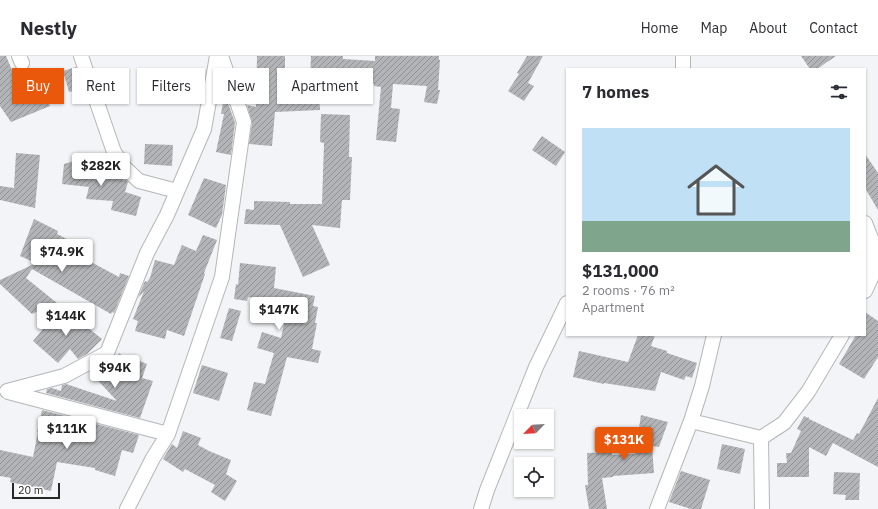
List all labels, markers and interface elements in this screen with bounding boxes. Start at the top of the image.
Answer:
text: Nestly [20,16,77,40]
text: Home [641,19,678,37]
text: Map [700,19,727,37]
text: About [749,19,787,37]
text: Contact [809,19,858,37]
chip: Buy [12,68,64,104]
chip: Rent [72,68,129,104]
chip: Filters [137,68,205,104]
chip: New [213,68,269,104]
chip: Apartment [277,68,373,104]
text: 7 homes [582,81,649,103]
icon: filters [828,81,850,103]
pin: $282K [73,153,129,187]
icon: home [680,154,752,226]
text: $282K [81,157,121,174]
pin: $74.9K [29,239,95,273]
text: $74.9K [40,243,84,260]
text: $131,000 [582,260,659,282]
text: 2 rooms · 76 m² [582,282,675,299]
pin: $147K [251,297,307,331]
text: Apartment [582,299,645,316]
text: $147K [259,301,299,318]
pin: $144K [38,303,94,337]
text: $144K [46,307,86,324]
pin: $94K [91,355,139,389]
text: $94K [99,359,131,376]
north arrow [514,409,554,449]
map controls [514,409,554,497]
pin: $111K [39,416,95,450]
text: $111K [47,420,87,437]
pin: $131K [596,427,652,461]
text: $131K [604,431,644,448]
button: locate [514,457,554,497]
scale bar [12,481,60,500]
text: 20 m [18,483,43,497]

